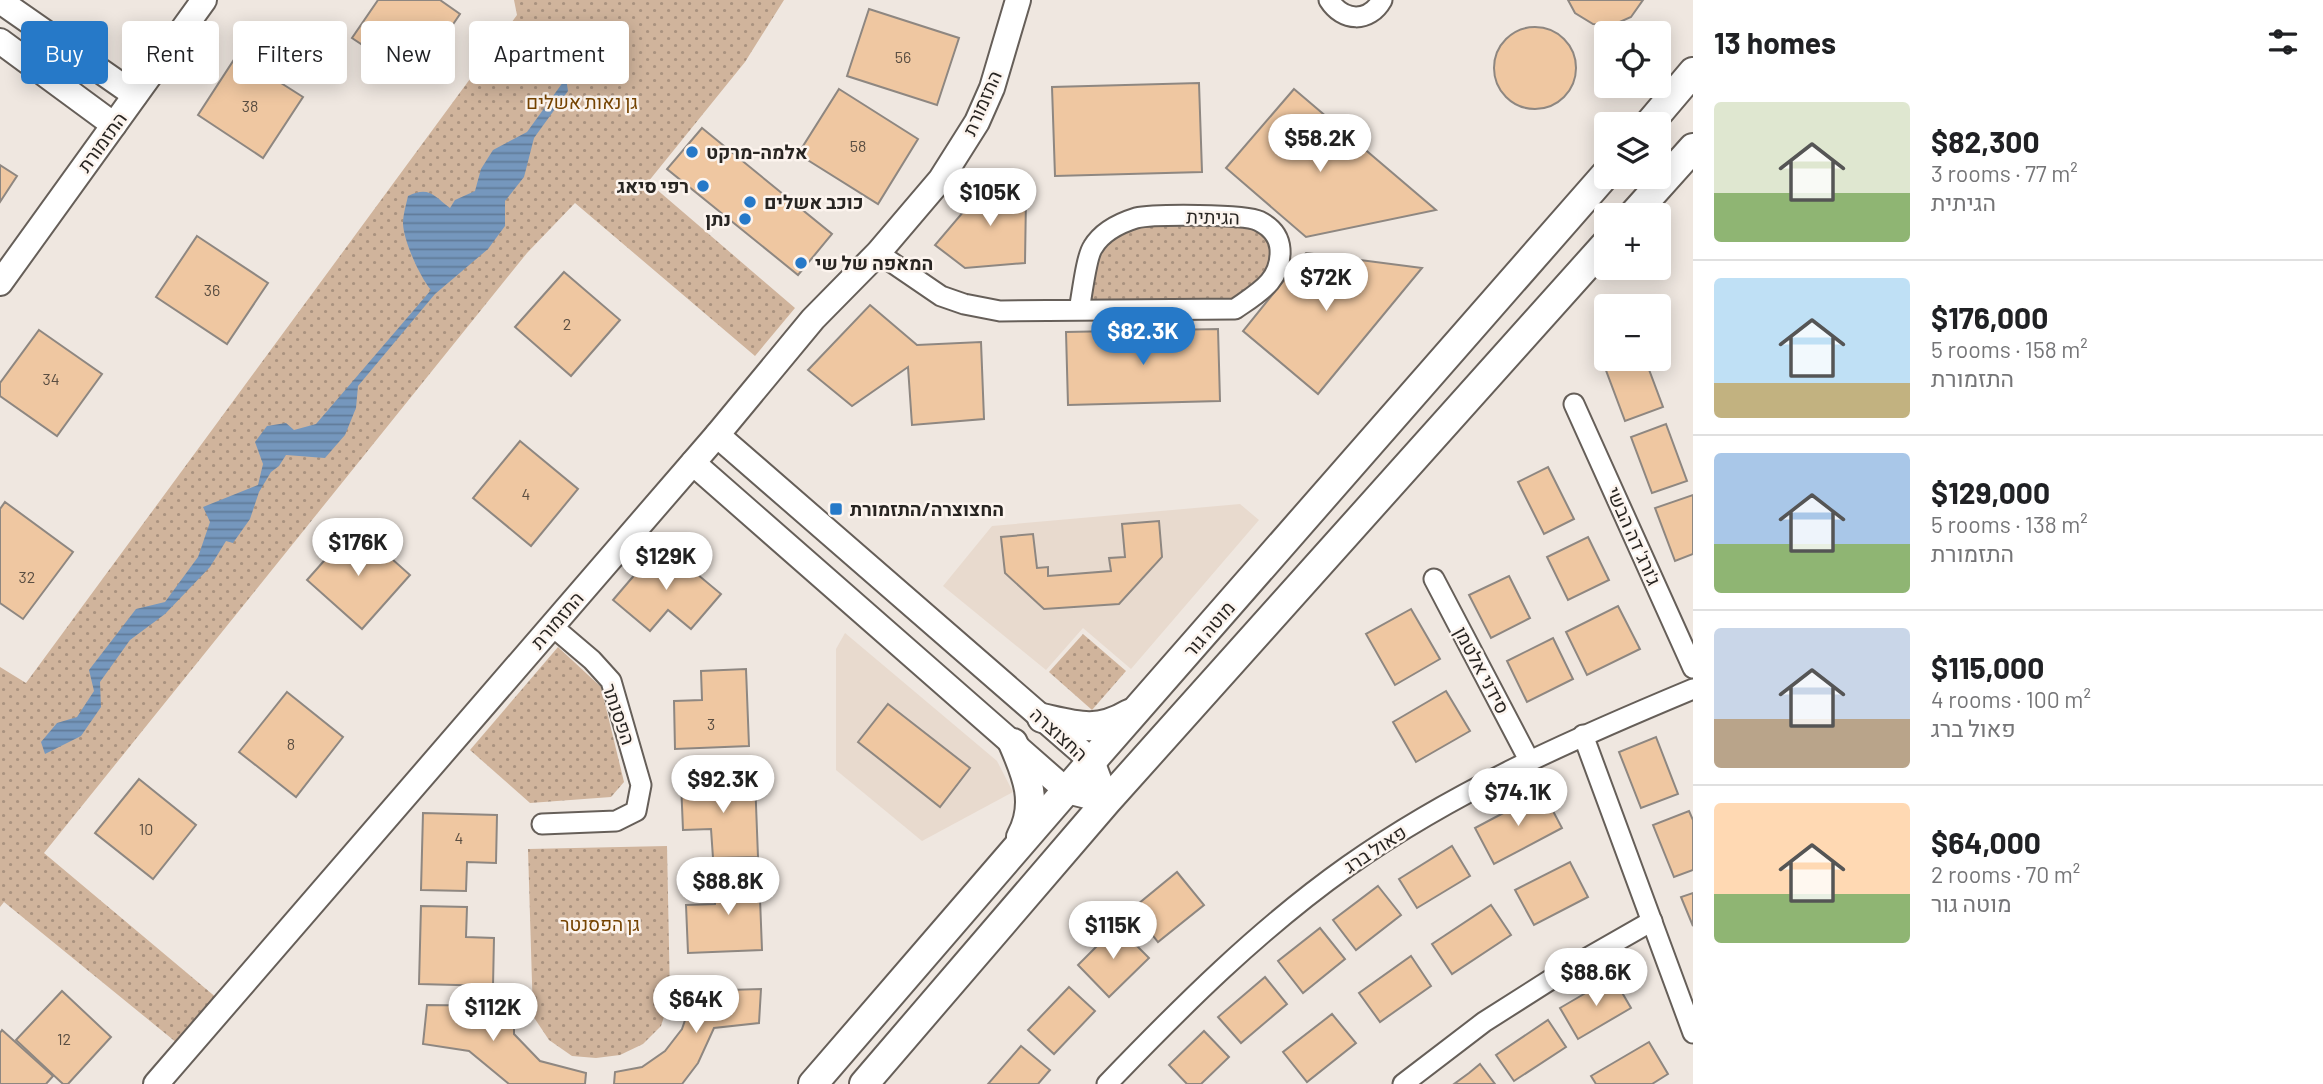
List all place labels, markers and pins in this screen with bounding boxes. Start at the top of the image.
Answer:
pin: $58.2K [1263,114,1377,174]
place label: אלמה-מרקט [706,140,808,163]
marker: אלמה-מרקט [684,144,700,160]
pin: $105K [941,168,1039,228]
place label: רפי סיאג [617,174,689,197]
marker: רפי סיאג [695,178,711,194]
place label: כוכב אשלים [764,190,863,213]
marker: כוכב אשלים [742,194,758,210]
place label: נתן [705,207,731,230]
marker: נתן [737,211,753,227]
place label: המאפה של שי [815,251,933,274]
pin: $72K [1285,254,1367,313]
marker: המאפה של שי [793,255,809,271]
pin: $82.3K [1086,308,1200,367]
place label: החצוצרה/התזמורת [850,497,1004,520]
marker: החצוצרה/התזמורת [828,501,844,517]
pin: $176K [309,518,407,578]
pin: $129K [617,532,715,592]
pin: $92.3K [666,756,780,815]
pin: $74.1K [1461,768,1575,828]
pin: $88.8K [671,858,785,917]
pin: $115K [1064,902,1162,961]
pin: $88.6K [1539,948,1653,1008]
pin: $64K [655,976,737,1035]
pin: $112K [444,984,542,1043]

